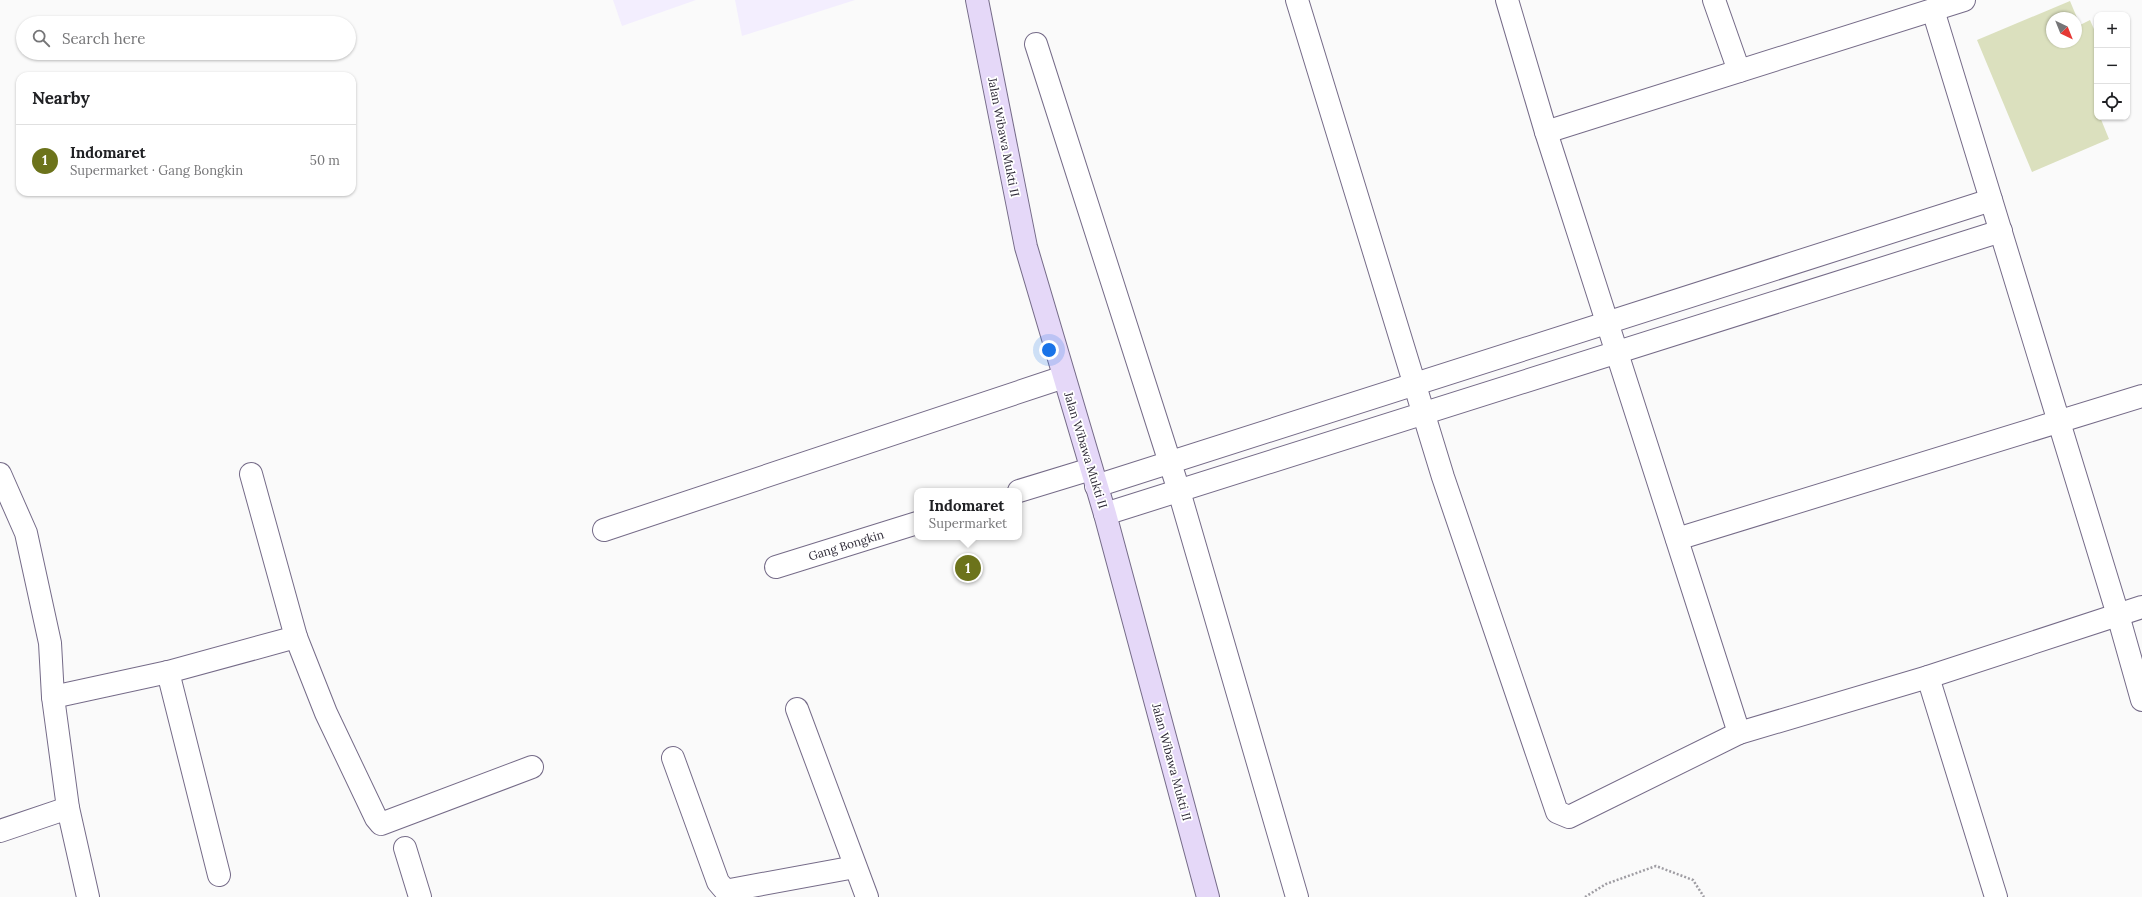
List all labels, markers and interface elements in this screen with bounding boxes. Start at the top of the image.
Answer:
north arrow [2046,12,2082,48]
map controls [2094,12,2130,120]
button: + [2094,12,2130,48]
search box [16,16,356,60]
icon: search [30,27,52,49]
text: Search here [62,29,145,48]
button: − [2094,48,2130,84]
street label: Jalan Wibawa Mukti II [985,75,1023,198]
button: locate [2094,84,2130,120]
text: Nearby [32,87,90,109]
text: Indomaret [70,143,146,162]
text: 1 [42,152,48,169]
text: 50 m [310,152,340,169]
text: Supermarket · Gang Bongkin [70,162,243,179]
your location [1039,340,1059,360]
street label: Jalan Wibawa Mukti II [1061,389,1111,510]
popup [914,488,1022,540]
text: Indomaret [929,496,1005,515]
text: Supermarket [929,515,1007,532]
street label: Gang Bongkin [806,526,886,564]
pin: 1 [955,553,981,583]
street label: Jalan Wibawa Mukti II [1149,701,1195,822]

